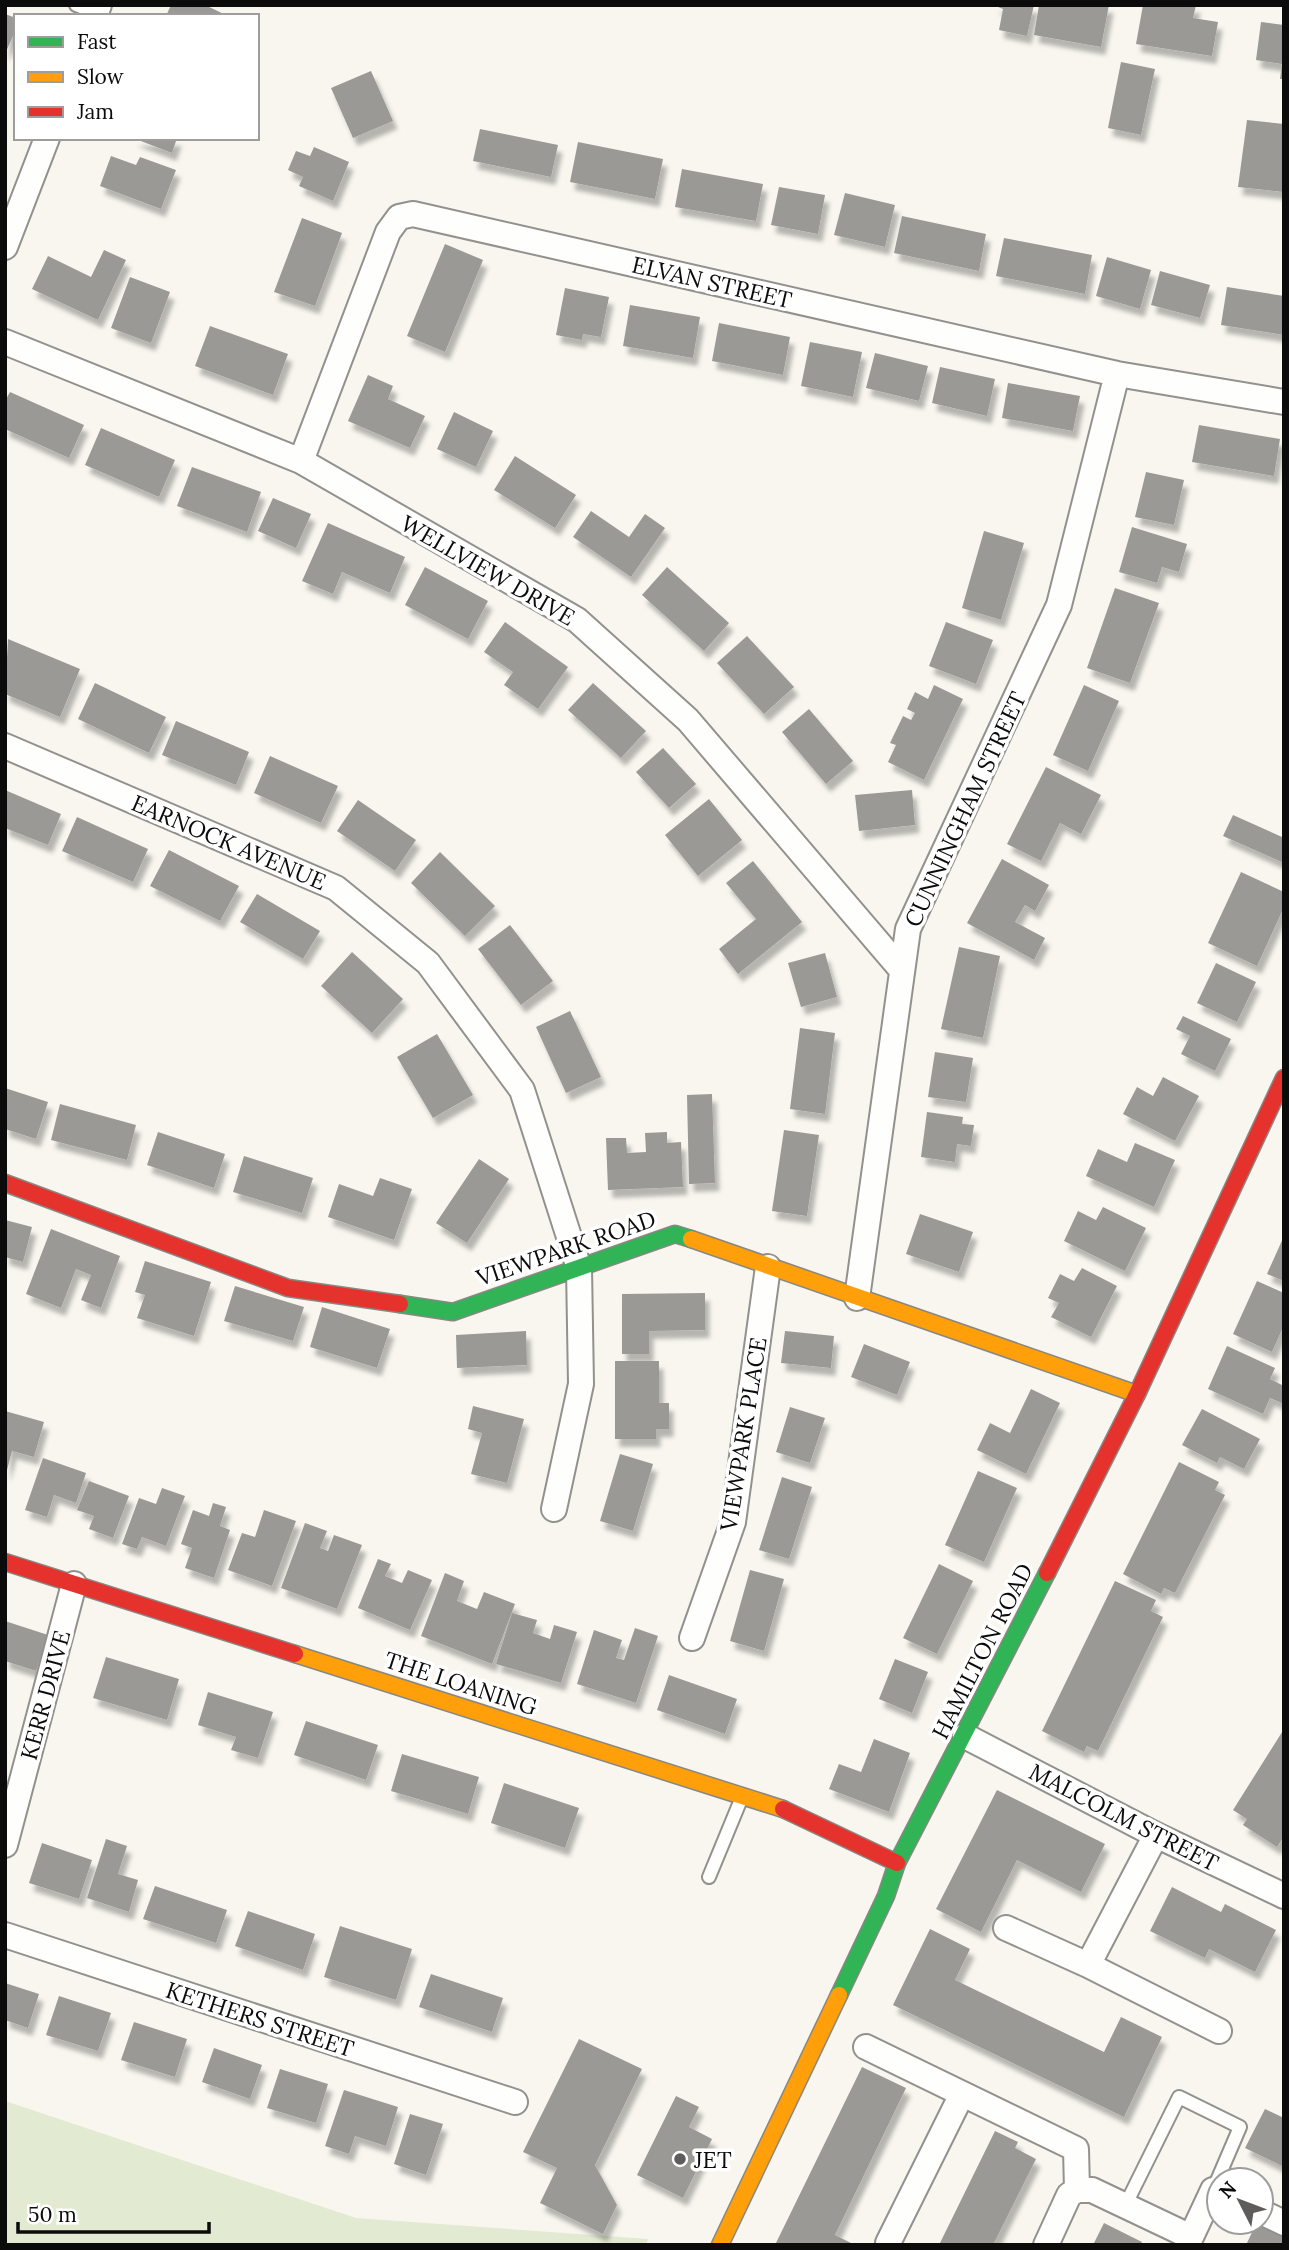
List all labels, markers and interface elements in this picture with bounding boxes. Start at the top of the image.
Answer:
legend [14,14,259,140]
text: Fast [77,28,117,55]
text: Slow [77,63,124,90]
text: Jam [76,98,114,125]
street label: ELVAN STREET [629,249,795,315]
street label: WELLVIEW DRIVE [396,508,580,632]
street label: CUNNINGHAM STREET [898,687,1032,931]
street label: EARNOCK AVENUE [127,788,331,896]
street label: VIEWPARK ROAD [472,1204,659,1293]
street label: VIEWPARK PLACE [713,1335,773,1534]
street label: HAMILTON ROAD [925,1558,1039,1744]
street label: KERR DRIVE [14,1627,76,1763]
street label: THE LOANING [381,1645,541,1721]
street label: MALCOLM STREET [1025,1757,1224,1877]
street label: KETHERS STREET [162,1975,358,2063]
place label: JET [693,2145,732,2174]
marker: JET [672,2151,688,2167]
north arrow [1205,2166,1275,2236]
text: N [1214,2176,1241,2203]
scale bar [18,2190,208,2234]
text: 50 m [28,2201,77,2228]

